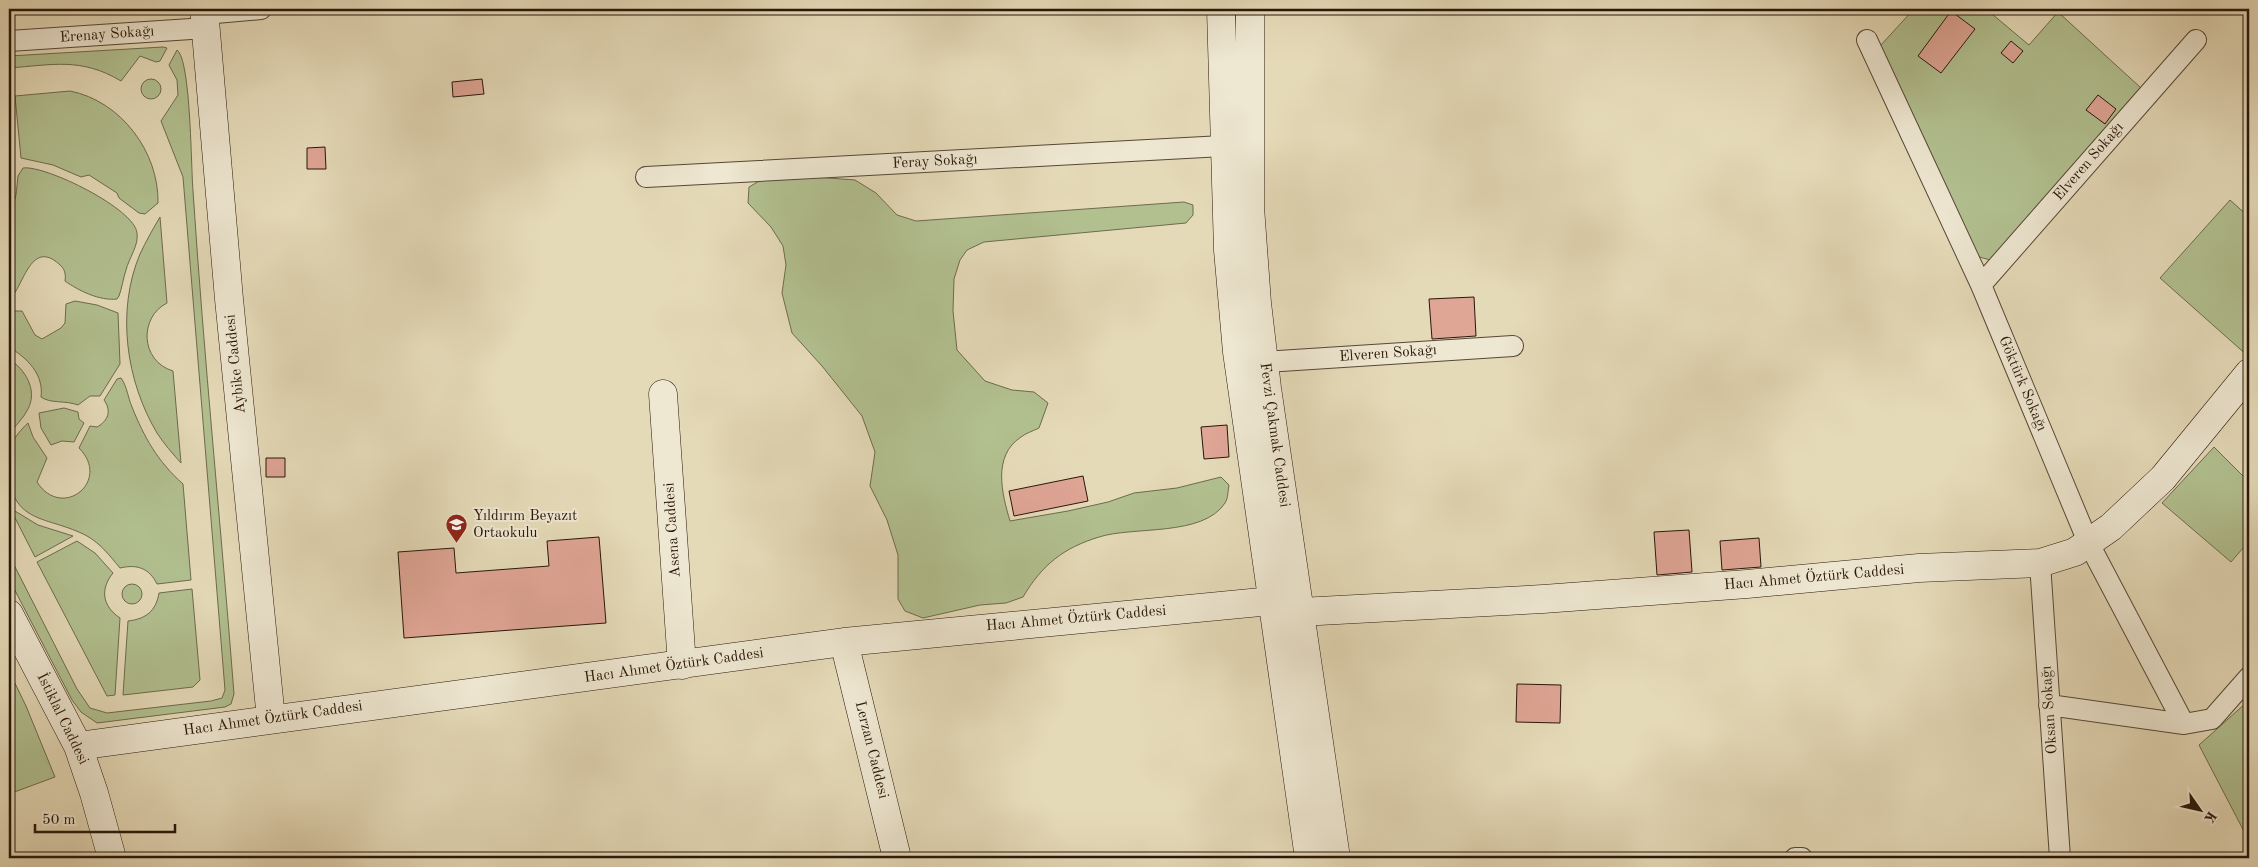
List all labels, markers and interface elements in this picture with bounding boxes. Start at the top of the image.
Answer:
street label: Erenay Sokağı [59,24,155,46]
street label: Elveren Sokağı [2051,120,2127,204]
street label: Feray Sokağı [892,152,978,172]
street label: Aybike Caddesi [223,314,249,414]
street label: Göktürk Sokağı [1995,334,2049,434]
street label: Elveren Sokağı [1339,343,1437,365]
street label: Fevzi Çakmak Caddesi [1256,362,1292,508]
street label: Asena Caddesi [662,482,684,578]
place label: Yıldırım Beyazıt Ortaokulu [473,509,577,541]
school or university icon: Yıldırım Beyazıt Ortaokulu [445,513,469,544]
street label: Hacı Ahmet Öztürk Caddesi [1723,560,1905,593]
street label: Hacı Ahmet Öztürk Caddesi [985,601,1167,634]
street label: Hacı Ahmet Öztürk Caddesi [583,643,765,686]
street label: Oksan Sokağı [2039,665,2061,755]
street label: İstiklal Caddesi [33,670,93,767]
street label: Hacı Ahmet Öztürk Caddesi [182,696,364,739]
street label: Lerzan Caddesi [852,700,890,800]
north arrow [2176,784,2226,834]
scale bar [35,802,175,834]
text: K [2201,808,2219,825]
text: 50 m [42,813,76,828]

